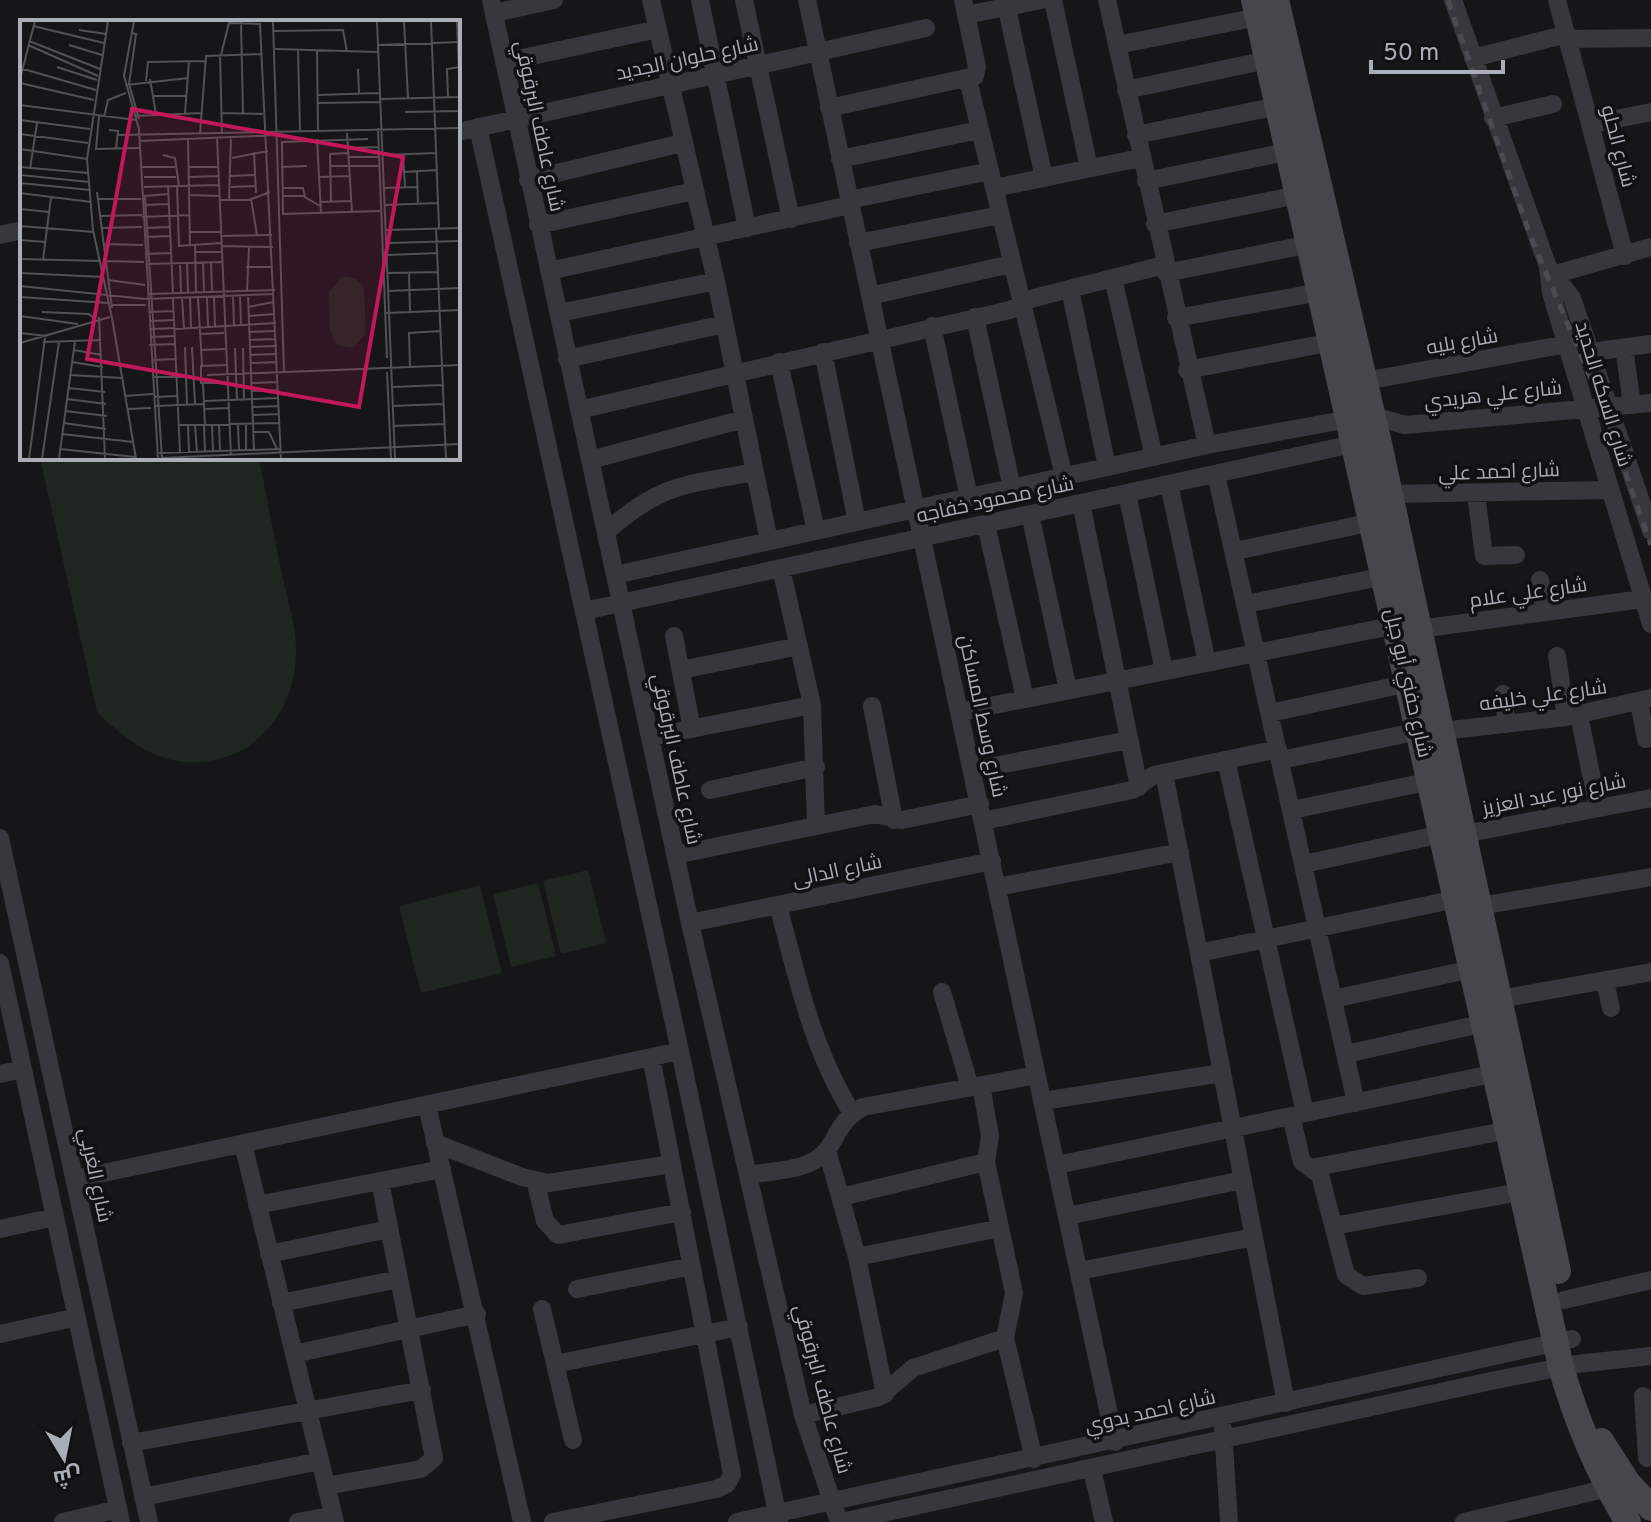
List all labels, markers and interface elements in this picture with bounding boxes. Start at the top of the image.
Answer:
inset map [20,20,460,460]
scale bar [1371,24,1503,74]
street label: شارع حلوان الجديد [614,32,761,88]
street label: شارع عاطف البرقوقي [506,39,569,214]
text: 50 m [1383,39,1439,69]
street label: شارع الحلو [1594,103,1641,190]
street label: شارع السكه الحديد [1568,319,1637,470]
street label: شارع بليه [1424,324,1500,362]
street label: شارع علي هريدي [1423,376,1564,417]
street label: شارع احمد علي [1438,458,1560,489]
street label: شارع محمود خفاجه [914,472,1076,530]
street label: شارع علي علام [1468,573,1589,616]
street label: شارع حفني أبو جبل [1376,606,1438,761]
street label: شارع وسط المساكن [951,633,1011,800]
street label: شارع عاطف البرقوقي [643,672,706,847]
street label: شارع علي خليفه [1478,675,1609,720]
street label: شارع نور عبد العزيز [1479,769,1629,823]
street label: شارع الدالى [790,850,885,894]
street label: شارع الغربي [70,1126,117,1225]
street label: شارع عاطف البرقوقي [785,1302,856,1477]
street label: شارع احمد بدوي [1082,1385,1219,1442]
north arrow [24,1418,104,1498]
text: ش [51,1459,83,1491]

